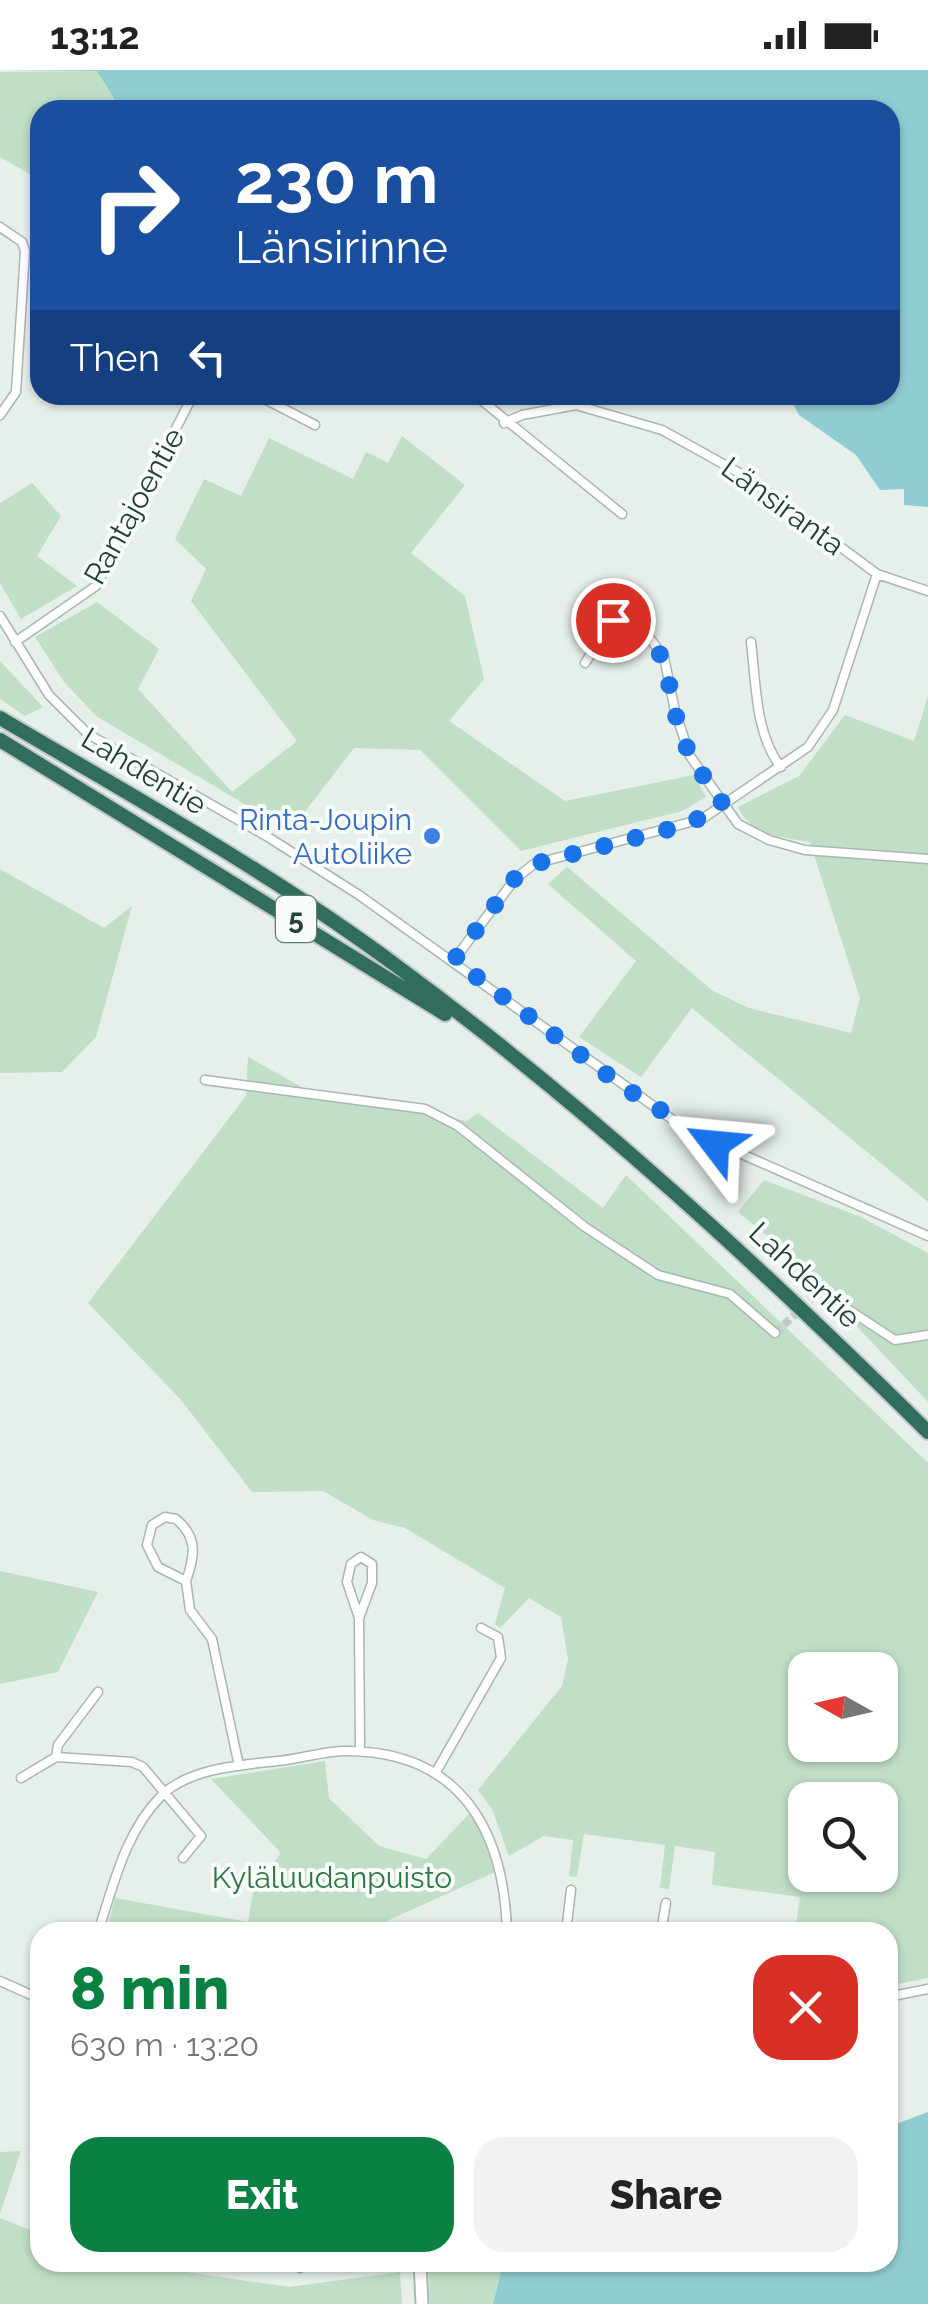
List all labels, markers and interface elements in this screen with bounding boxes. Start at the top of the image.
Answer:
text: 13:12 [50,13,140,58]
text: 230 m [235,137,439,219]
icon: right [70,140,200,270]
text: Länsirinne [235,221,448,274]
icon: left [180,330,235,385]
text: Then [70,335,160,380]
street label: Rantajoentie [77,422,191,590]
street label: Länsiranta [715,450,851,562]
pin [571,578,656,663]
icon: arrive [586,593,641,648]
street label: Lahdentie [75,720,213,822]
place label: Rinta-Joupin Autoliike [239,802,412,871]
marker: Rinta-Joupin Autoliike [421,825,443,847]
road number: 5 [276,896,316,942]
position arrow [663,1092,767,1196]
street label: Lahdentie [742,1215,868,1335]
north arrow [788,1652,898,1762]
map controls [788,1652,898,1892]
button: search [788,1782,898,1892]
park label: Kyläluudanpuisto [212,1860,452,1895]
text: 8 min [70,1953,229,2023]
button: close [753,1955,858,2060]
text: 630 m · 13:20 [70,2026,259,2063]
button: Exit [70,2137,454,2252]
button: Share [474,2137,858,2252]

